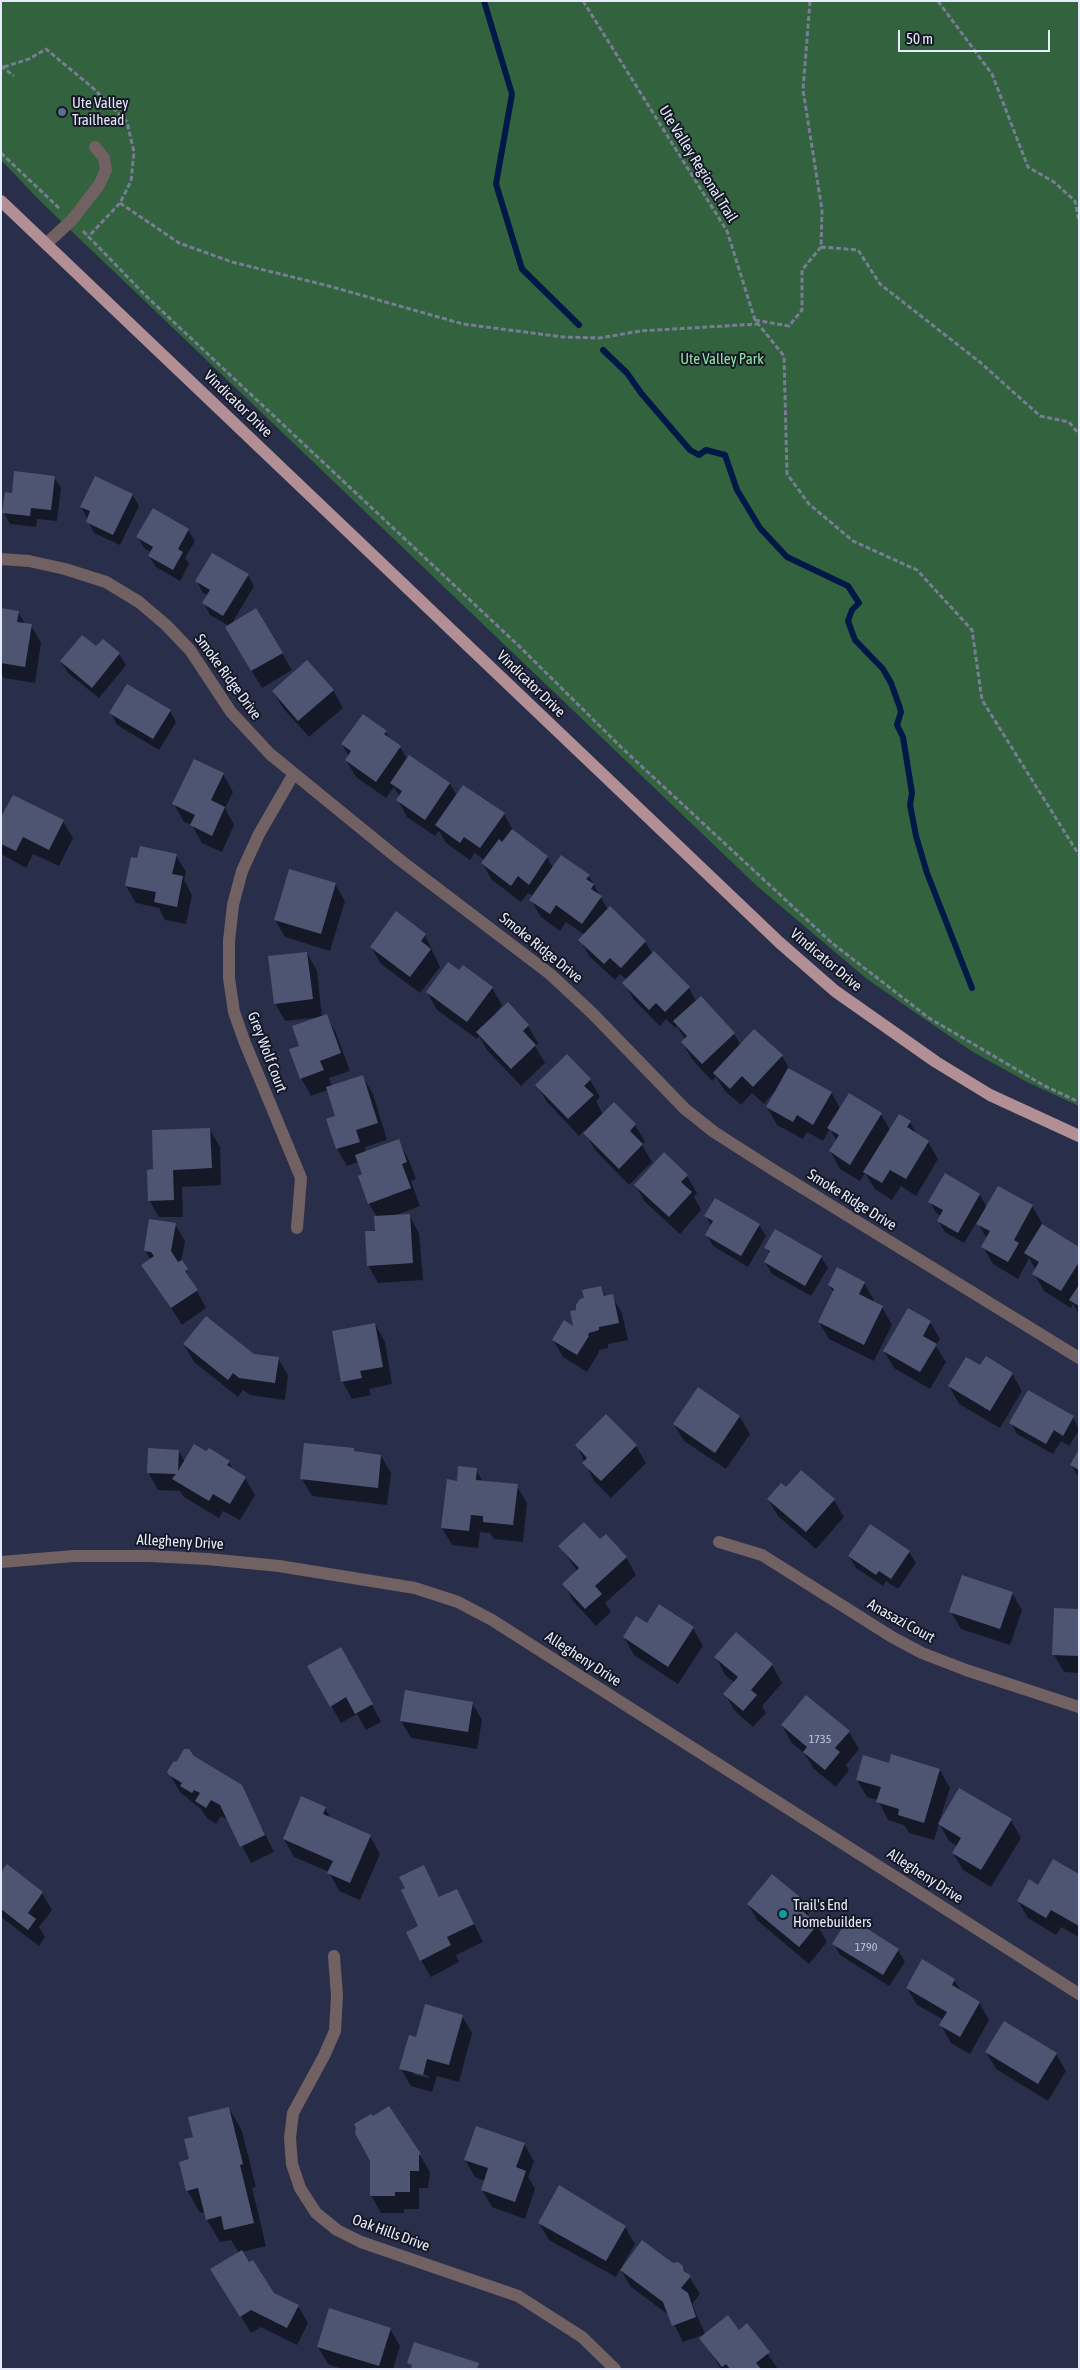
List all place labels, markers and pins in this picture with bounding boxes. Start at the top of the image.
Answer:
place label: Ute Valley Trailhead [72,94,128,129]
marker: Ute Valley Trailhead [56,106,68,118]
place label: Trail's End Homebuilders [793,1896,872,1931]
marker: Trail's End Homebuilders [777,1908,789,1920]

